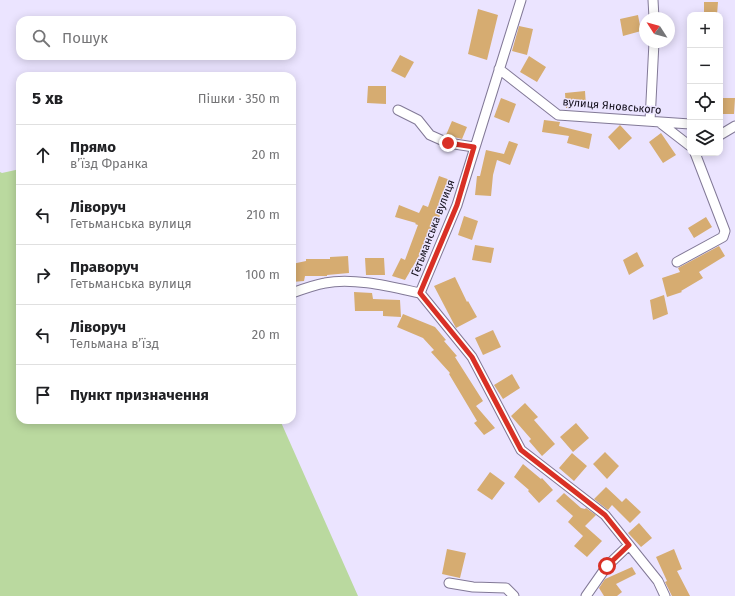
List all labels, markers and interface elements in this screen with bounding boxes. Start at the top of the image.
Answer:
north arrow [639,12,675,48]
map controls [687,12,723,156]
button: + [687,12,723,48]
search box [16,16,296,60]
icon: search [30,27,52,49]
text: Пошук [62,29,108,47]
button: − [687,48,723,84]
button: locate [687,84,723,120]
text: 5 хв [32,88,63,109]
text: Пішки · 350 m [198,91,280,106]
street label: вулиця Яновського [562,95,662,117]
button: layers [687,120,723,156]
route end [439,134,457,152]
text: Прямо [70,138,116,156]
icon: ahead [32,144,54,166]
text: 20 m [252,147,280,162]
text: в’їзд Франка [70,156,148,171]
street label: Гетьманська вулиця [408,178,458,278]
text: Ліворуч [70,198,126,216]
icon: left [32,204,54,226]
text: 210 m [246,207,280,222]
text: Гетьманська вулиця [70,216,192,231]
text: Праворуч [70,258,139,276]
icon: right [32,264,54,286]
text: 100 m [245,267,280,282]
text: Гетьманська вулиця [70,276,192,291]
text: Ліворуч [70,318,126,336]
icon: left [32,324,54,346]
text: 20 m [252,327,280,342]
text: Тельмана в’їзд [70,336,159,351]
icon: arrive [32,384,54,406]
text: Пункт призначення [70,386,209,404]
route start [598,557,616,575]

